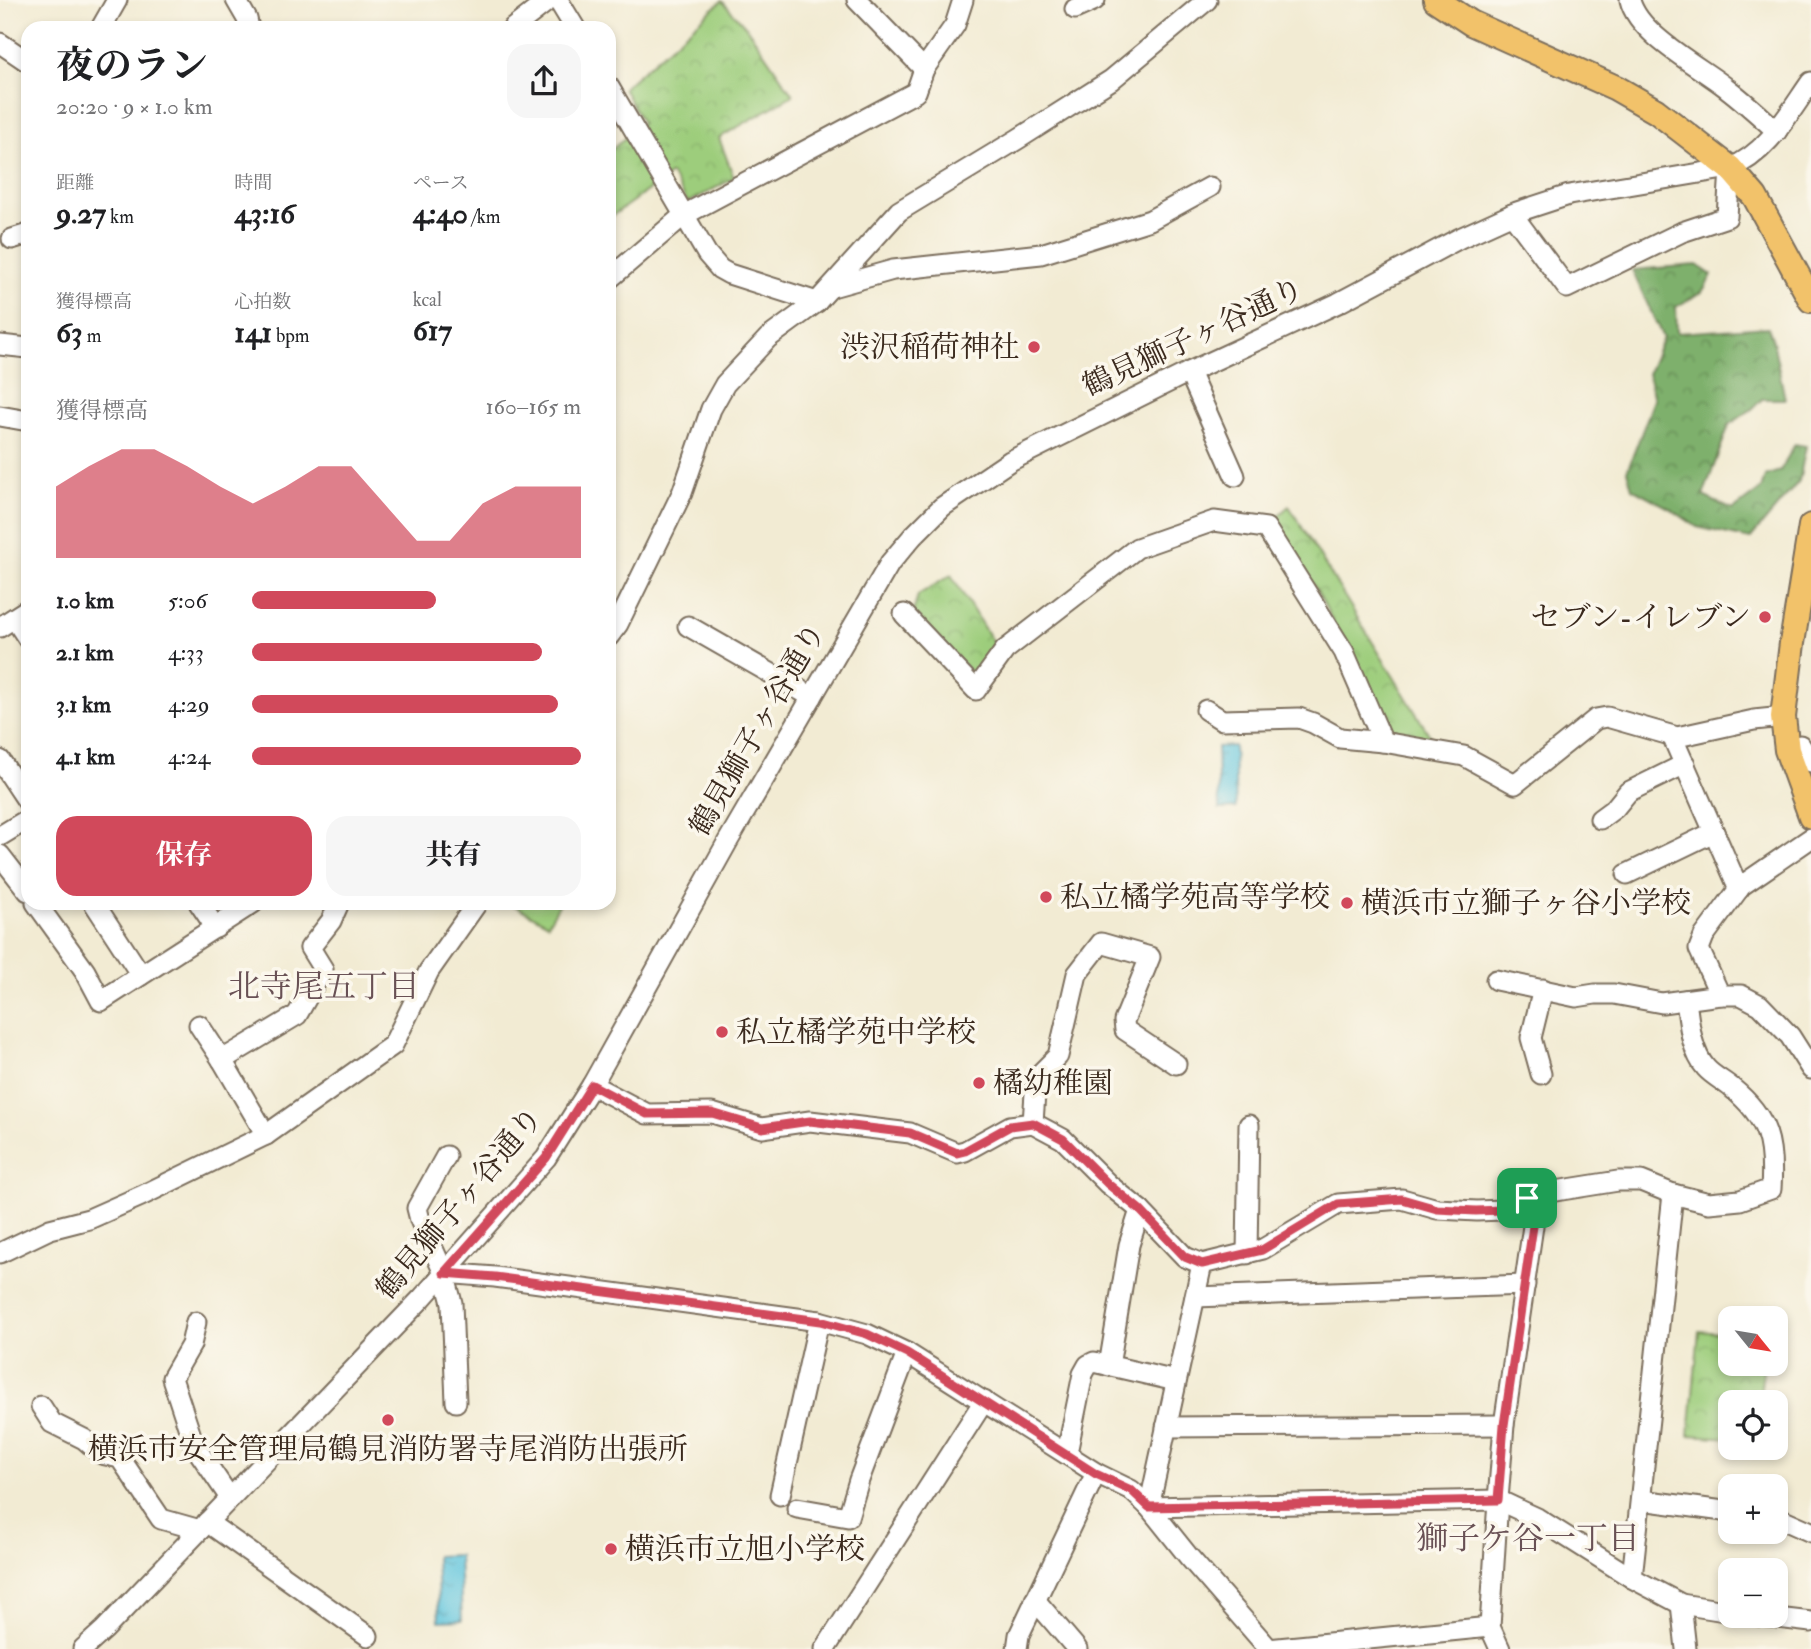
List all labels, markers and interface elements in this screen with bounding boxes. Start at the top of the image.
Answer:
text: 夜のラン [56,42,208,90]
button: share [507,44,581,118]
text: 20:20 · 9 × 1.0 km [56,92,212,121]
text: 距離 [56,171,94,195]
text: 時間 [234,171,272,195]
text: ペース [413,171,469,195]
text: 9.27 [56,195,106,232]
text: 43:16 [234,195,295,232]
text: 4:40 [413,195,468,232]
text: km [106,205,134,229]
text: /km [468,205,501,229]
street label: 鶴見獅子ヶ谷通り [1077,270,1310,405]
text: kcal [413,288,442,312]
text: 獲得標高 [56,290,132,314]
text: 心拍数 [234,290,291,314]
text: 617 [413,312,452,349]
text: 63 [56,314,83,351]
text: 141 [234,314,272,351]
text: m [83,324,101,348]
text: bpm [272,324,310,348]
place label: 渋沢稲荷神社 [840,329,1020,366]
marker: 渋沢稲荷神社 [1026,339,1042,355]
text: 160–165 m [485,392,581,421]
text: 獲得標高 [56,396,148,425]
text: 1.0 km [56,586,114,615]
text: 5:06 [168,586,207,615]
place label: セブン-イレブン [1531,599,1751,636]
marker: セブン-イレブン [1757,609,1773,625]
street label: 鶴見獅子ヶ谷通り [681,616,833,842]
text: 2.1 km [56,638,114,667]
text: 4:33 [168,638,204,667]
text: 3.1 km [56,690,111,719]
text: 4:29 [168,690,210,719]
text: 4.1 km [56,742,115,771]
text: 4:24 [168,742,210,771]
button: 保存 [56,816,312,896]
button: 共有 [326,816,581,896]
place label: 私立橘学苑高等学校 [1060,879,1330,916]
place label: 横浜市立獅子ヶ谷小学校 [1361,885,1691,922]
marker: 私立橘学苑高等学校 [1038,889,1054,905]
marker: 横浜市立獅子ヶ谷小学校 [1339,895,1355,911]
district label: 北寺尾五丁目 [228,967,420,1007]
place label: 私立橘学苑中学校 [736,1014,976,1051]
marker: 私立橘学苑中学校 [714,1024,730,1040]
place label: 橘幼稚園 [993,1065,1113,1102]
marker: 橘幼稚園 [971,1075,987,1091]
street label: 鶴見獅子ヶ谷通り [368,1100,551,1307]
pin [1497,1168,1557,1228]
icon: arrive [1508,1179,1546,1217]
north arrow [1718,1306,1788,1376]
map controls [1718,1306,1788,1628]
button: locate [1718,1390,1788,1460]
marker: 横浜市安全管理局鶴見消防署寺尾消防出張所 [380,1412,396,1428]
place label: 横浜市安全管理局鶴見消防署寺尾消防出張所 [88,1431,688,1468]
button: + [1718,1474,1788,1544]
district label: 獅子ケ谷一丁目 [1416,1519,1640,1559]
place label: 横浜市立旭小学校 [625,1531,865,1568]
marker: 横浜市立旭小学校 [603,1541,619,1557]
button: − [1718,1558,1788,1628]

